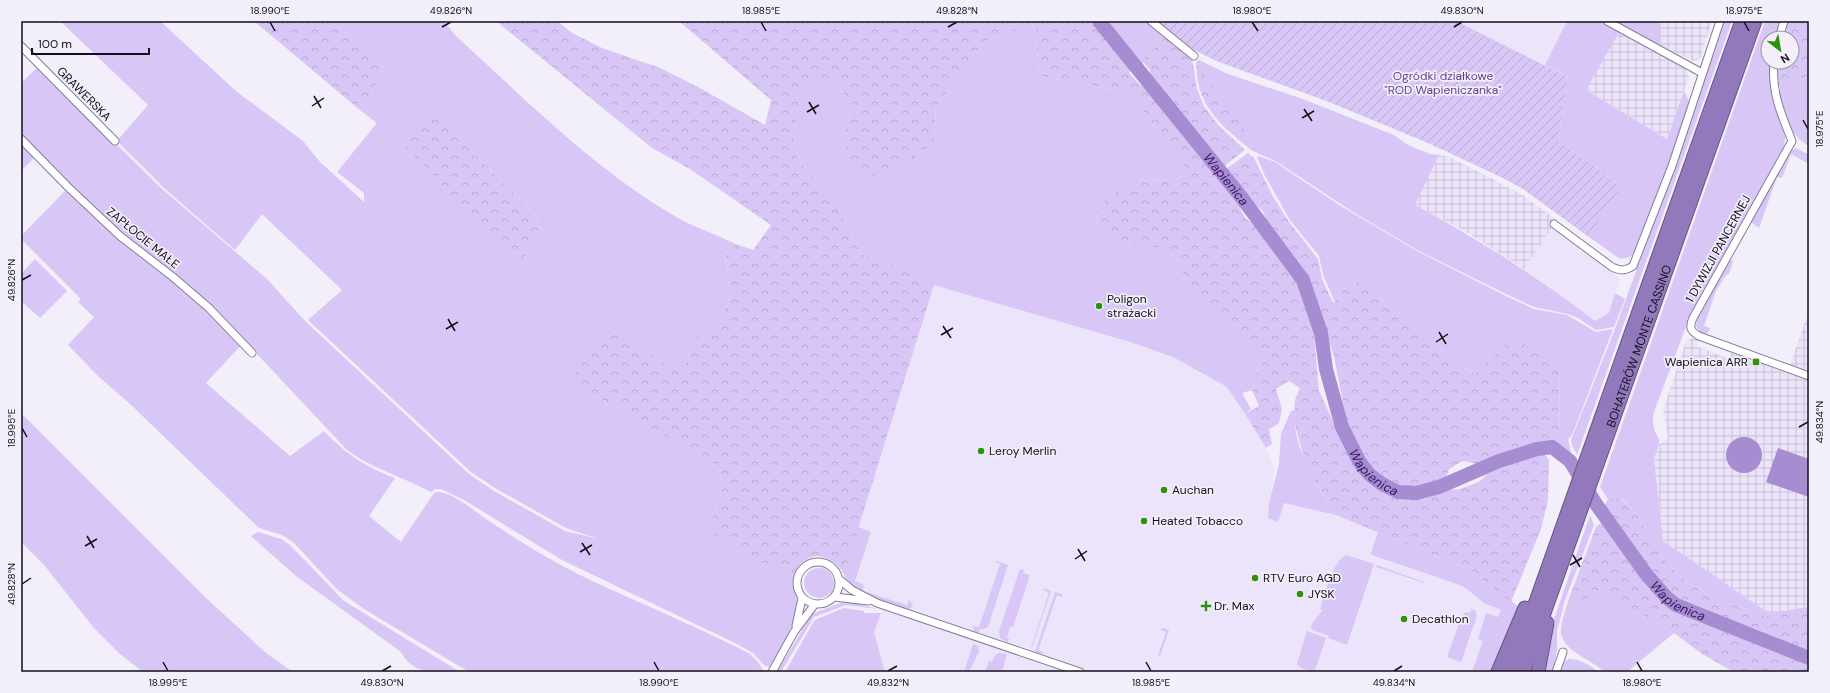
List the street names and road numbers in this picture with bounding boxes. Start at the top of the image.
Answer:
street label: GRAWERSKA [53,63,115,125]
street label: 1 DYWIZJI PANCERNEJ [1682,193,1754,305]
street label: ZAPŁOCIE MAŁE [103,204,183,272]
street label: BOHATERÓW MONTE CASSINO [1603,263,1675,429]

